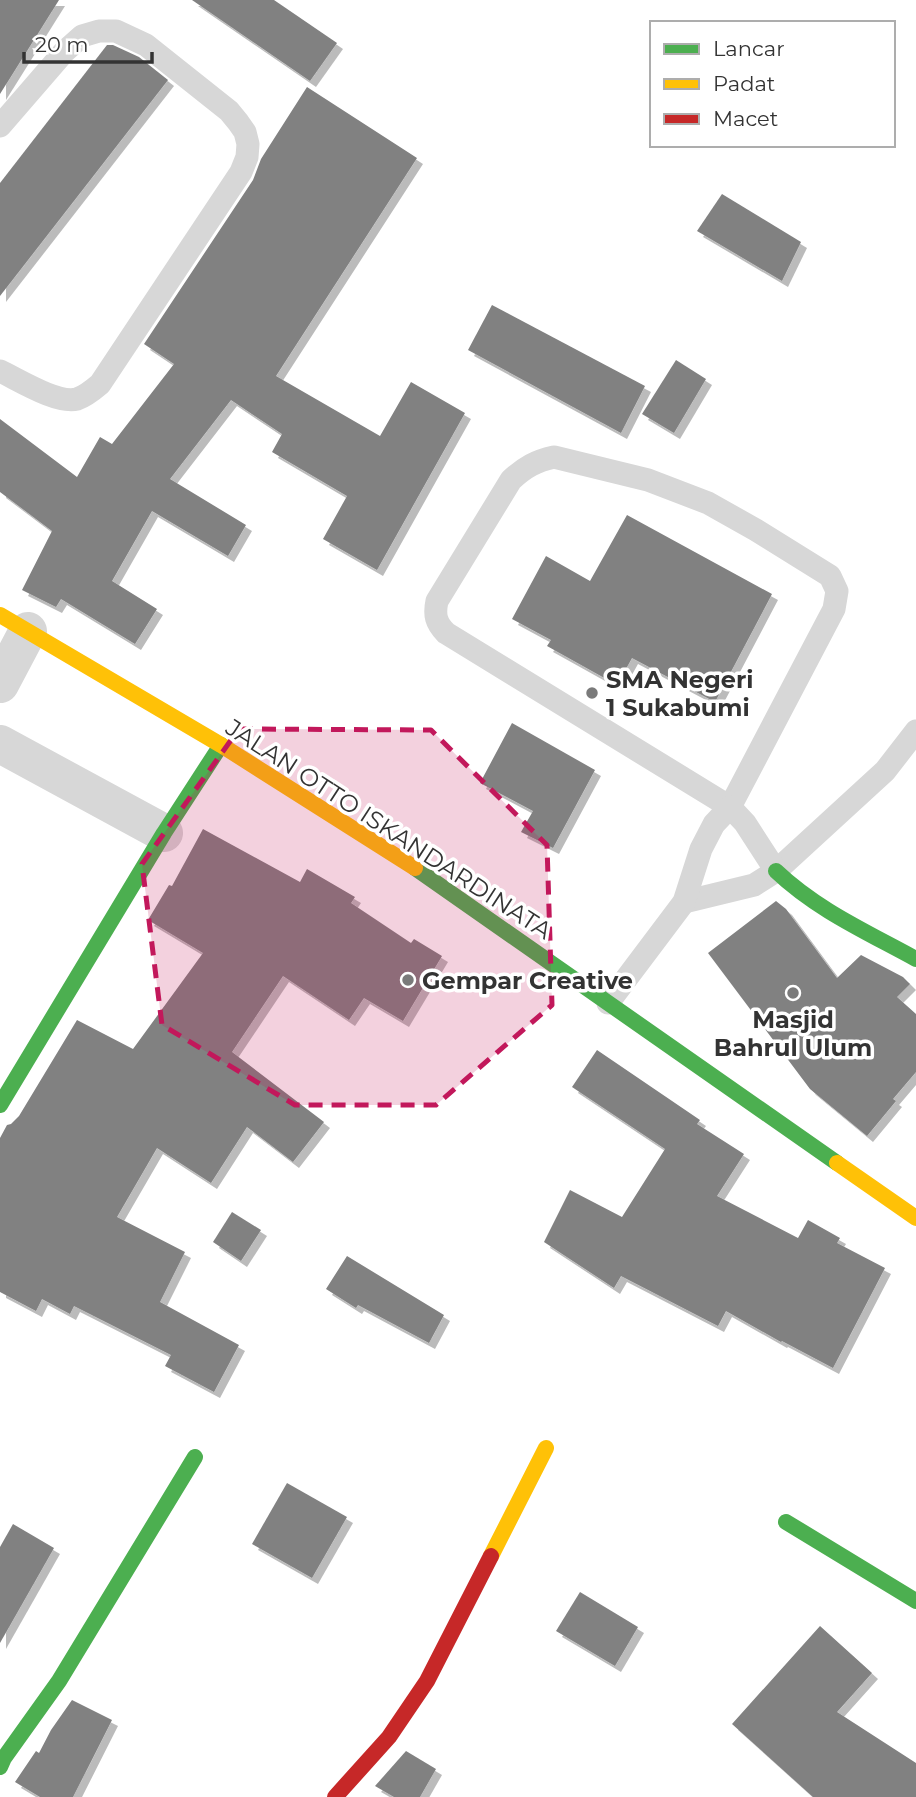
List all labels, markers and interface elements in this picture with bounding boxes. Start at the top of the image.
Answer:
scale bar [24,21,152,65]
legend [650,21,895,147]
text: 20 m [35,32,89,57]
text: Lancar [713,36,785,61]
text: Padat [713,71,775,96]
text: Macet [713,106,778,131]
place label: SMA Negeri 1 Sukabumi [606,665,753,722]
marker: SMA Negeri 1 Sukabumi [584,685,600,701]
street label: JALAN OTTO ISKANDARDINATA [220,712,558,946]
place label: Gempar Creative [422,966,633,995]
marker: Gempar Creative [400,972,416,988]
marker: Masjid Bahrul Ulum [785,985,801,1001]
place label: Masjid Bahrul Ulum [714,1005,872,1062]

